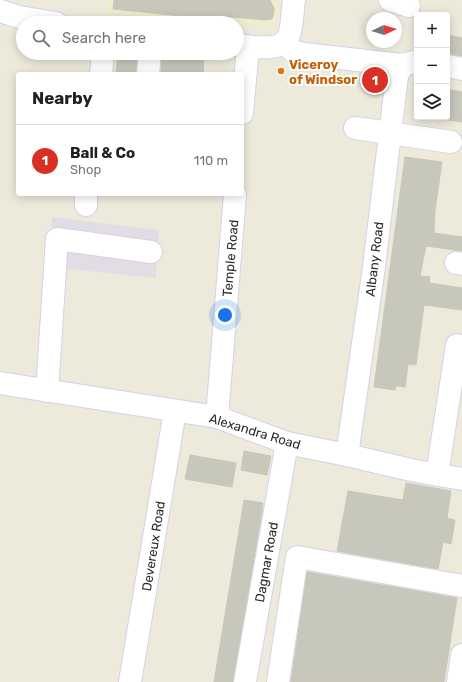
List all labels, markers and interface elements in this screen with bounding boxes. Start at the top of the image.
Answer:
north arrow [366,12,402,48]
map controls [414,12,450,120]
button: + [414,12,450,48]
search box [16,16,244,60]
icon: search [30,27,52,49]
text: Search here [62,29,146,47]
button: − [414,48,450,84]
place label: Viceroy of Windsor [289,57,357,87]
pin: 1 [362,65,388,95]
marker: Viceroy of Windsor [276,66,286,76]
button: layers [414,84,450,120]
text: Nearby [32,88,93,108]
text: Ball & Co [70,144,135,162]
text: 1 [42,153,48,168]
text: 110 m [194,153,228,168]
text: Shop [70,162,101,177]
street label: Temple Road [220,219,241,297]
street label: Albany Road [362,221,387,297]
your location [215,305,235,325]
street label: Alexandra Road [207,410,302,452]
street label: Devereux Road [139,500,168,592]
street label: Dagmar Road [252,521,282,604]

